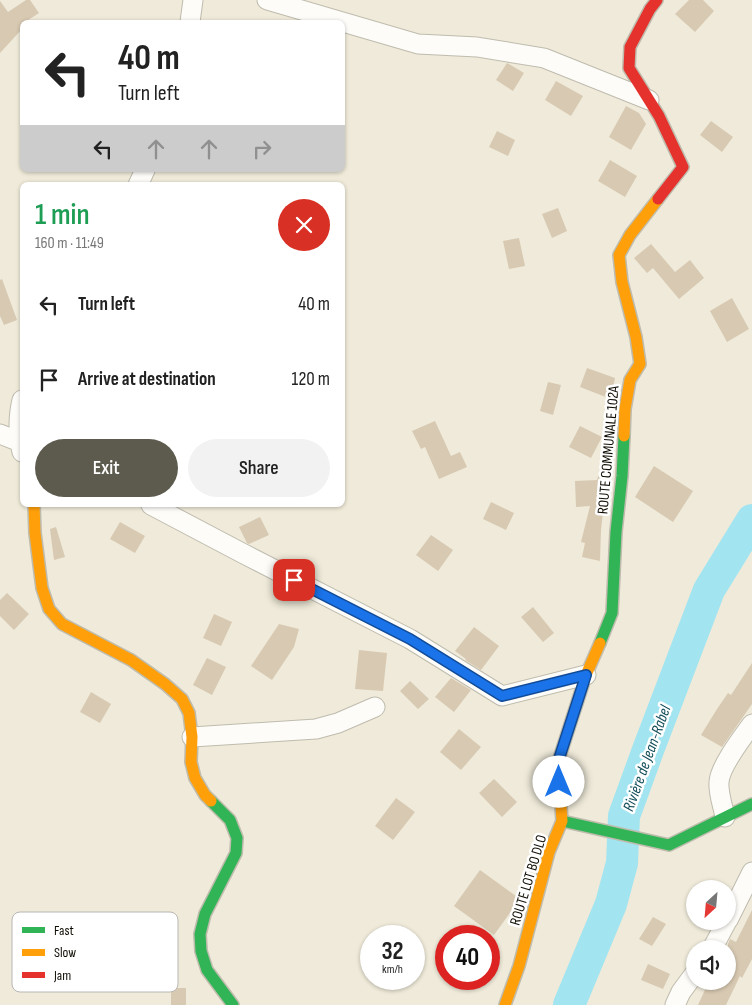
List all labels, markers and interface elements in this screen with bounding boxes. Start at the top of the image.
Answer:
text: 40 m [118,37,180,80]
icon: left [35,40,100,105]
text: Turn left [118,80,180,107]
icon: left [89,135,117,163]
icon: ahead [142,135,170,163]
icon: ahead [195,135,223,163]
icon: right [248,135,276,163]
text: 1 min [35,197,90,233]
button: close [278,199,330,251]
text: 160 m · 11:49 [35,234,104,253]
icon: left [35,291,63,319]
text: Turn left [78,293,135,316]
text: 40 m [298,293,330,316]
icon: arrive [35,366,63,394]
text: Arrive at destination [78,368,216,391]
text: 120 m [292,368,330,391]
street label: ROUTE COMMUNALE 102A [593,384,624,515]
button: Exit [35,439,178,497]
button: Share [188,439,330,497]
pin [273,559,315,601]
icon: arrive [280,566,308,594]
water label: Rivière de Jean-Rabel [619,702,676,814]
position arrow [532,755,584,807]
street label: ROUTE LOT BO DLO [506,833,551,928]
north arrow [686,880,736,930]
map controls [686,880,736,990]
legend [12,912,178,992]
text: Fast [54,922,74,939]
speed limit sign: 40 [435,925,500,990]
text: 32 [381,936,404,967]
button: sound [686,940,736,990]
text: Slow [54,944,76,961]
text: km/h [382,962,403,977]
text: Jam [53,967,71,984]

